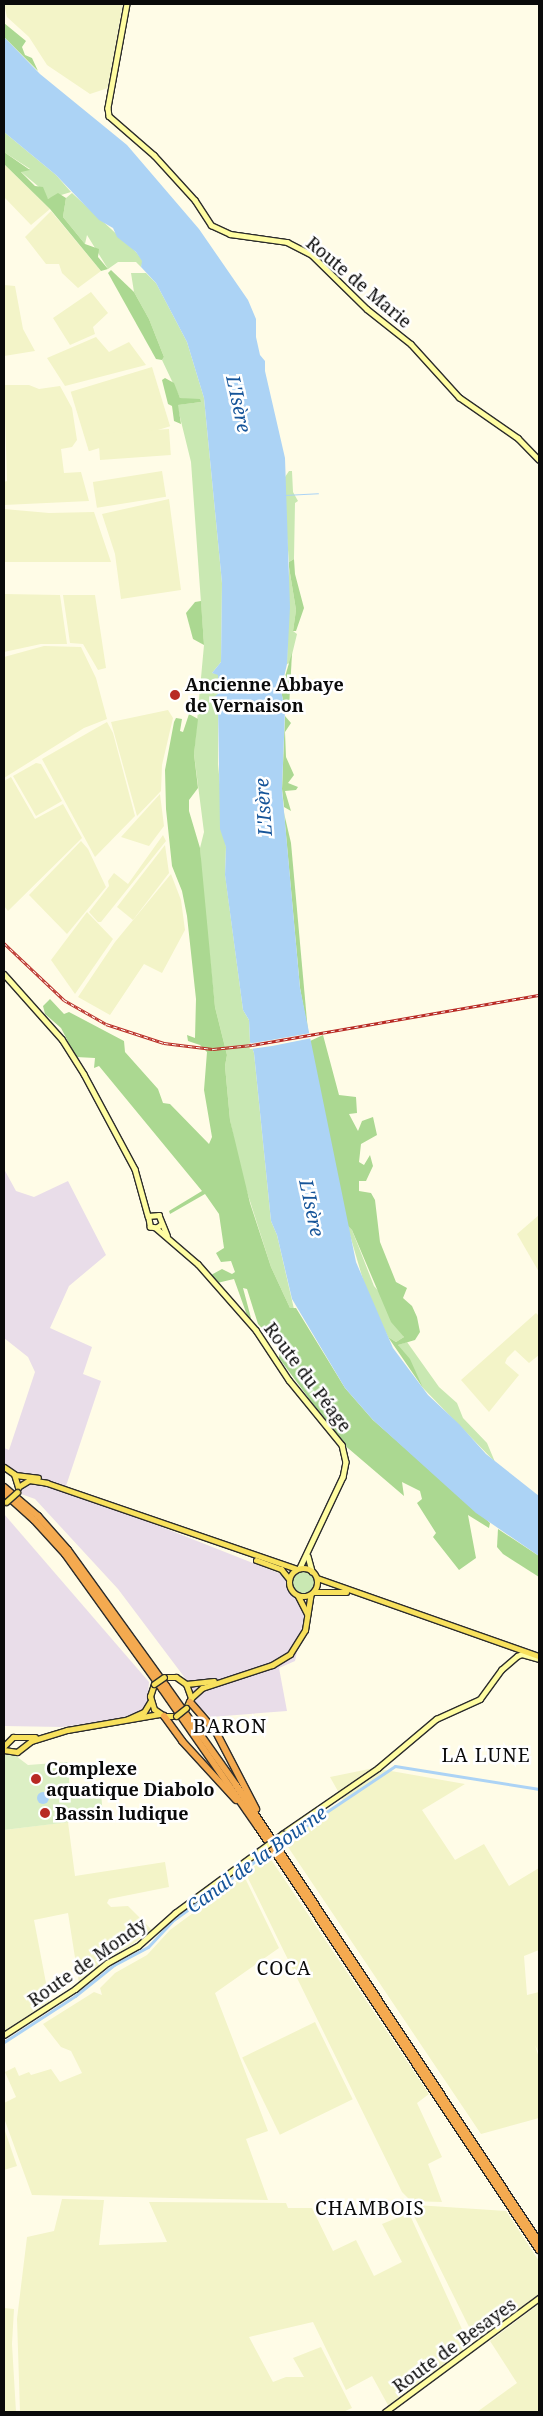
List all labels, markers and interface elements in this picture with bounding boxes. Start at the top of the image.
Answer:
street label: Route de Marie [302,232,416,332]
water label: L'Isère [221,373,255,435]
place label: Ancienne Abbaye de Vernaison [185,674,344,716]
marker: Ancienne Abbaye de Vernaison [169,689,181,701]
water label: L'Isère [251,777,277,837]
water label: L'Isère [294,1177,328,1239]
street label: Route du Péage [260,1318,356,1436]
district label: BARON [192,1713,268,1737]
district label: LA LUNE [441,1745,531,1767]
place label: Complexe aquatique Diabolo [46,1758,215,1800]
marker: Complexe aquatique Diabolo [30,1773,42,1785]
place label: Bassin ludique [55,1802,189,1824]
water label: Canal de la Bourne [183,1802,331,1918]
marker: Bassin ludique [39,1807,51,1819]
street label: Route de Mondy [24,1913,150,2011]
district label: COCA [256,1958,312,1980]
district label: CHAMBOIS [314,2198,426,2220]
street label: Route de Besayes [388,2293,520,2397]

